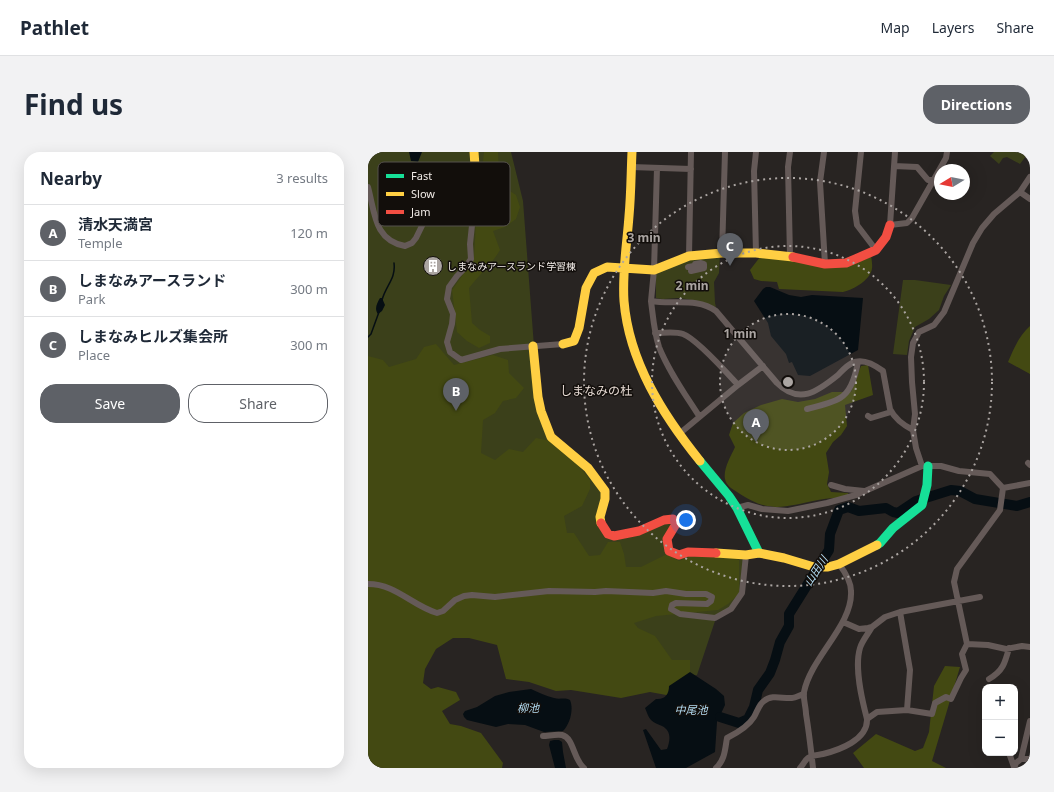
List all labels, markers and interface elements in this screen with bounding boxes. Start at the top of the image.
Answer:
text: Pathlet [20,15,89,41]
text: Map [881,18,910,37]
text: Layers [932,18,974,37]
text: Share [996,18,1034,37]
text: Find us [24,85,123,123]
button: Directions [923,85,1030,124]
legend [378,162,510,226]
north arrow [934,164,970,200]
text: Nearby [40,167,102,190]
text: Fast [411,168,432,183]
text: 3 results [276,169,328,187]
text: Slow [411,186,435,201]
text: Jam [410,204,430,219]
text: 清水天満宮 [78,214,153,234]
text: A [49,224,58,242]
text: 120 m [290,224,328,242]
text: 3 min [627,229,661,246]
pin: C [717,233,743,266]
text: Temple [78,234,123,252]
building icon: しまなみアースランド学習棟 [422,255,444,277]
place label: しまなみアースランド学習棟 [447,259,576,273]
text: しまなみアースランド [78,270,226,290]
text: 2 min [675,277,709,294]
text: B [49,280,57,298]
text: 300 m [290,280,328,298]
text: Park [78,290,105,308]
text: 1 min [723,325,757,342]
text: しまなみヒルズ集会所 [78,326,228,346]
text: C [49,336,57,354]
text: 300 m [290,336,328,354]
text: Place [78,346,110,364]
centre of rings [781,375,795,389]
pin: B [443,378,469,411]
district label: しまなみの杜 [560,382,632,399]
button: Save [40,384,180,423]
button: Share [188,384,328,423]
pin: A [743,409,769,442]
your location [676,510,696,530]
water label: 山田川 [800,552,831,589]
map controls [982,684,1018,756]
button: + [982,684,1018,720]
water label: 柳池 [517,700,540,715]
water label: 中尾池 [675,702,708,717]
button: − [982,720,1018,756]

